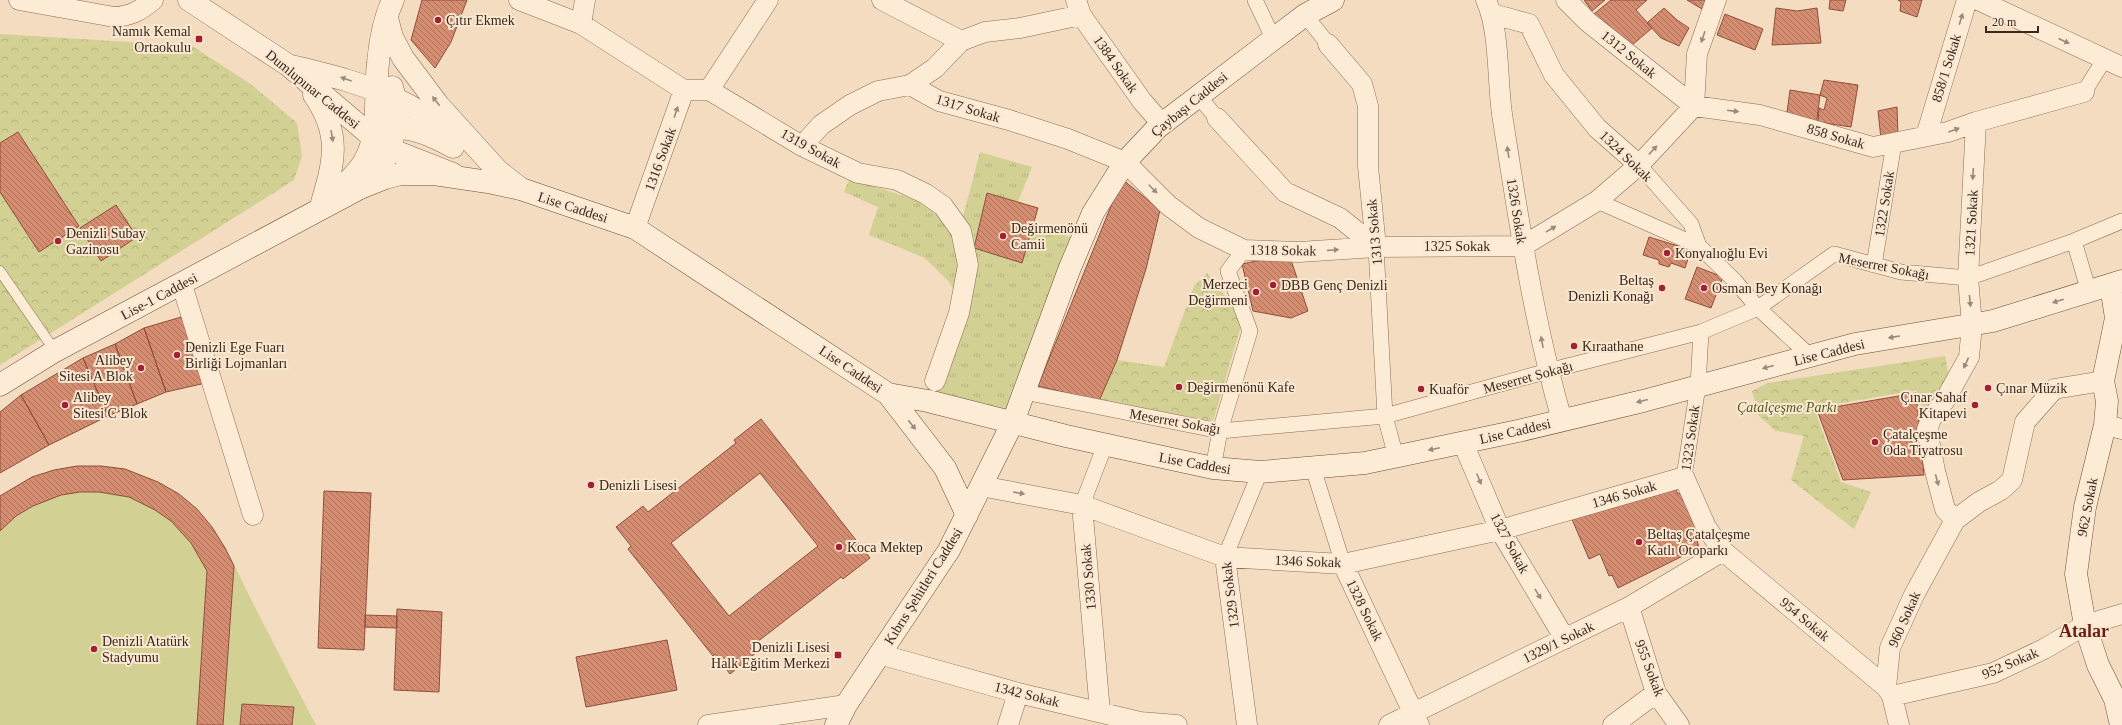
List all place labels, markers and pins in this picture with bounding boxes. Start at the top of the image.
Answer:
place label: Çıtır Ekmek [446,13,515,28]
marker: Çıtır Ekmek [433,15,443,25]
place label: Namık Kemal Ortaokulu [112,24,191,55]
marker: Namık Kemal Ortaokulu [194,34,204,44]
place label: Değirmenönü Camii [1011,221,1088,252]
place label: Denizli Subay Gazinosu [66,226,146,257]
marker: Değirmenönü Camii [998,231,1008,241]
marker: Denizli Subay Gazinosu [53,236,63,246]
place label: Konyalıoğlu Evi [1675,246,1768,261]
marker: Konyalıoğlu Evi [1662,248,1672,258]
place label: Beltaş Denizli Konağı [1568,273,1654,304]
place label: Merzeci Değirmeni [1188,277,1248,308]
place label: DBB Genç Denizli [1281,278,1388,293]
marker: DBB Genç Denizli [1268,280,1278,290]
place label: Osman Bey Konağı [1712,281,1823,296]
marker: Beltaş Denizli Konağı [1657,283,1667,293]
marker: Osman Bey Konağı [1699,283,1709,293]
marker: Merzeci Değirmeni [1251,287,1261,297]
place label: Kıraathane [1582,339,1643,354]
place label: Denizli Ege Fuarı Birliği Lojmanları [185,340,287,371]
marker: Kıraathane [1569,341,1579,351]
marker: Denizli Ege Fuarı Birliği Lojmanları [172,350,182,360]
place label: Alibey Sitesi A Blok [59,353,133,384]
marker: Alibey Sitesi A Blok [136,363,146,373]
place label: Değirmenönü Kafe [1187,380,1295,395]
place label: Çınar Müzik [1996,381,2067,396]
marker: Değirmenönü Kafe [1174,382,1184,392]
place label: Kuaför [1429,382,1469,397]
marker: Çınar Müzik [1983,383,1993,393]
marker: Kuaför [1416,384,1426,394]
place label: Alibey Sitesi C Blok [73,390,148,421]
place label: Çınar Sahaf Kitapevi [1901,390,1967,421]
marker: Alibey Sitesi C Blok [60,400,70,410]
marker: Çınar Sahaf Kitapevi [1970,400,1980,410]
place label: Çatalçeşme Oda Tiyatrosu [1883,427,1963,458]
marker: Çatalçeşme Oda Tiyatrosu [1870,437,1880,447]
place label: Denizli Lisesi [599,478,677,493]
marker: Denizli Lisesi [586,480,596,490]
place label: Beltaş Çatalçeşme Katlı Otoparkı [1647,527,1750,558]
marker: Beltaş Çatalçeşme Katlı Otoparkı [1634,537,1644,547]
place label: Koca Mektep [847,540,923,555]
marker: Koca Mektep [834,542,844,552]
place label: Denizli Atatürk Stadyumu [102,634,189,665]
place label: Denizli Lisesi Halk Eğitim Merkezi [711,640,830,671]
marker: Denizli Atatürk Stadyumu [89,644,99,654]
marker: Denizli Lisesi Halk Eğitim Merkezi [833,650,843,660]

